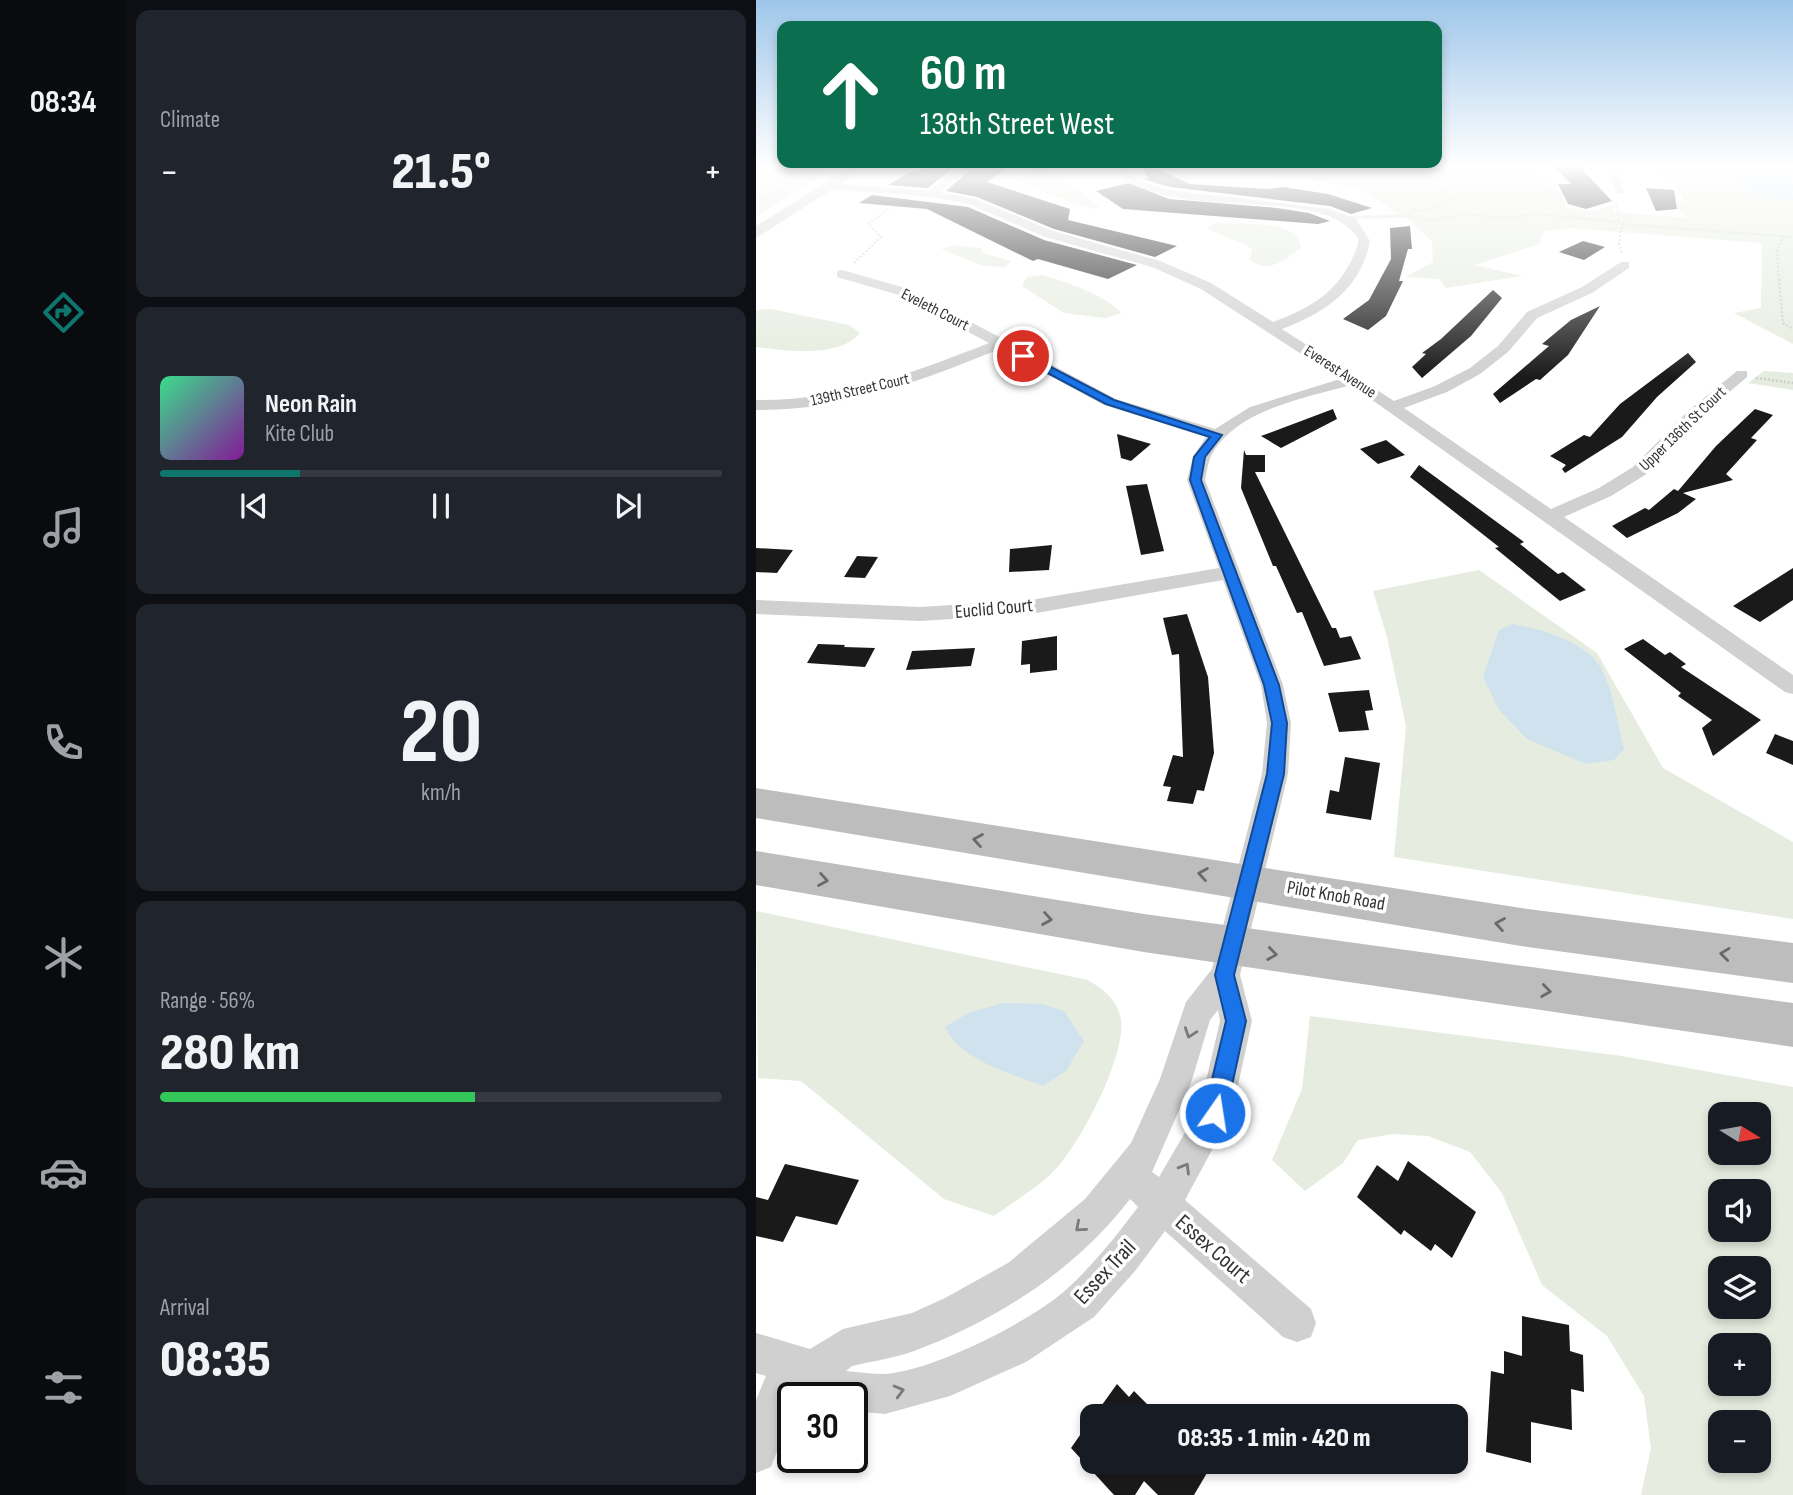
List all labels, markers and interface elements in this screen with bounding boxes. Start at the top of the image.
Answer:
text: 60 m [920,45,1007,104]
icon: ahead [805,49,896,140]
text: 08:34 [30,83,96,122]
text: 138th Street West [920,105,1114,144]
text: Climate [160,106,220,134]
text: 21.5° [391,141,491,204]
text: − [160,150,179,195]
text: + [703,150,722,195]
street label: Eveleth Court [898,285,972,335]
icon: directions [39,288,88,337]
pin [993,326,1053,386]
icon: arrive [1004,337,1042,375]
street label: Everest Avenue [1300,342,1380,402]
street label: 139th Street Court [809,369,911,411]
street label: Upper 136th St Court [1636,383,1730,475]
text: Neon Rain [265,389,357,420]
text: Kite Club [265,420,334,448]
icon: previous [235,487,273,525]
icon: pause [422,487,460,525]
icon: next [609,487,647,525]
icon: music [39,503,88,552]
street label: Euclid Court [954,594,1034,624]
text: 20 [399,679,483,788]
icon: phone [39,718,88,767]
text: km/h [421,779,461,807]
one-way arrow [972,832,984,847]
one-way arrow [1197,867,1209,882]
one-way arrow [817,872,829,887]
street label: Pilot Knob Road [1285,876,1387,916]
one-way arrow [1041,911,1053,926]
one-way arrow [1494,917,1506,932]
icon: climate [39,933,88,982]
one-way arrow [1266,946,1278,961]
one-way arrow [1719,947,1731,962]
one-way arrow [1540,984,1552,999]
text: Range · 56% [160,987,255,1015]
text: 280 km [160,1022,300,1085]
one-way arrow [1184,1026,1198,1038]
position arrow [1178,1076,1252,1150]
north arrow [1708,1102,1771,1166]
map controls [1708,1102,1771,1473]
icon: car [39,1148,88,1197]
one-way arrow [1176,1162,1189,1175]
button: sound [1708,1179,1771,1242]
street label: Essex Court [1169,1209,1257,1289]
one-way arrow [1075,1219,1088,1232]
street label: Essex Trail [1068,1234,1142,1310]
button: layers [1708,1256,1771,1319]
text: Arrival [160,1294,209,1322]
text: 08:35 [160,1329,271,1392]
button: + [1708,1333,1771,1396]
icon: filters [39,1363,88,1412]
speed limit sign: 30 [777,1382,868,1473]
one-way arrow [892,1384,904,1399]
button: − [1708,1410,1771,1473]
text: 08:35 · 1 min · 420 m [1178,1423,1370,1454]

